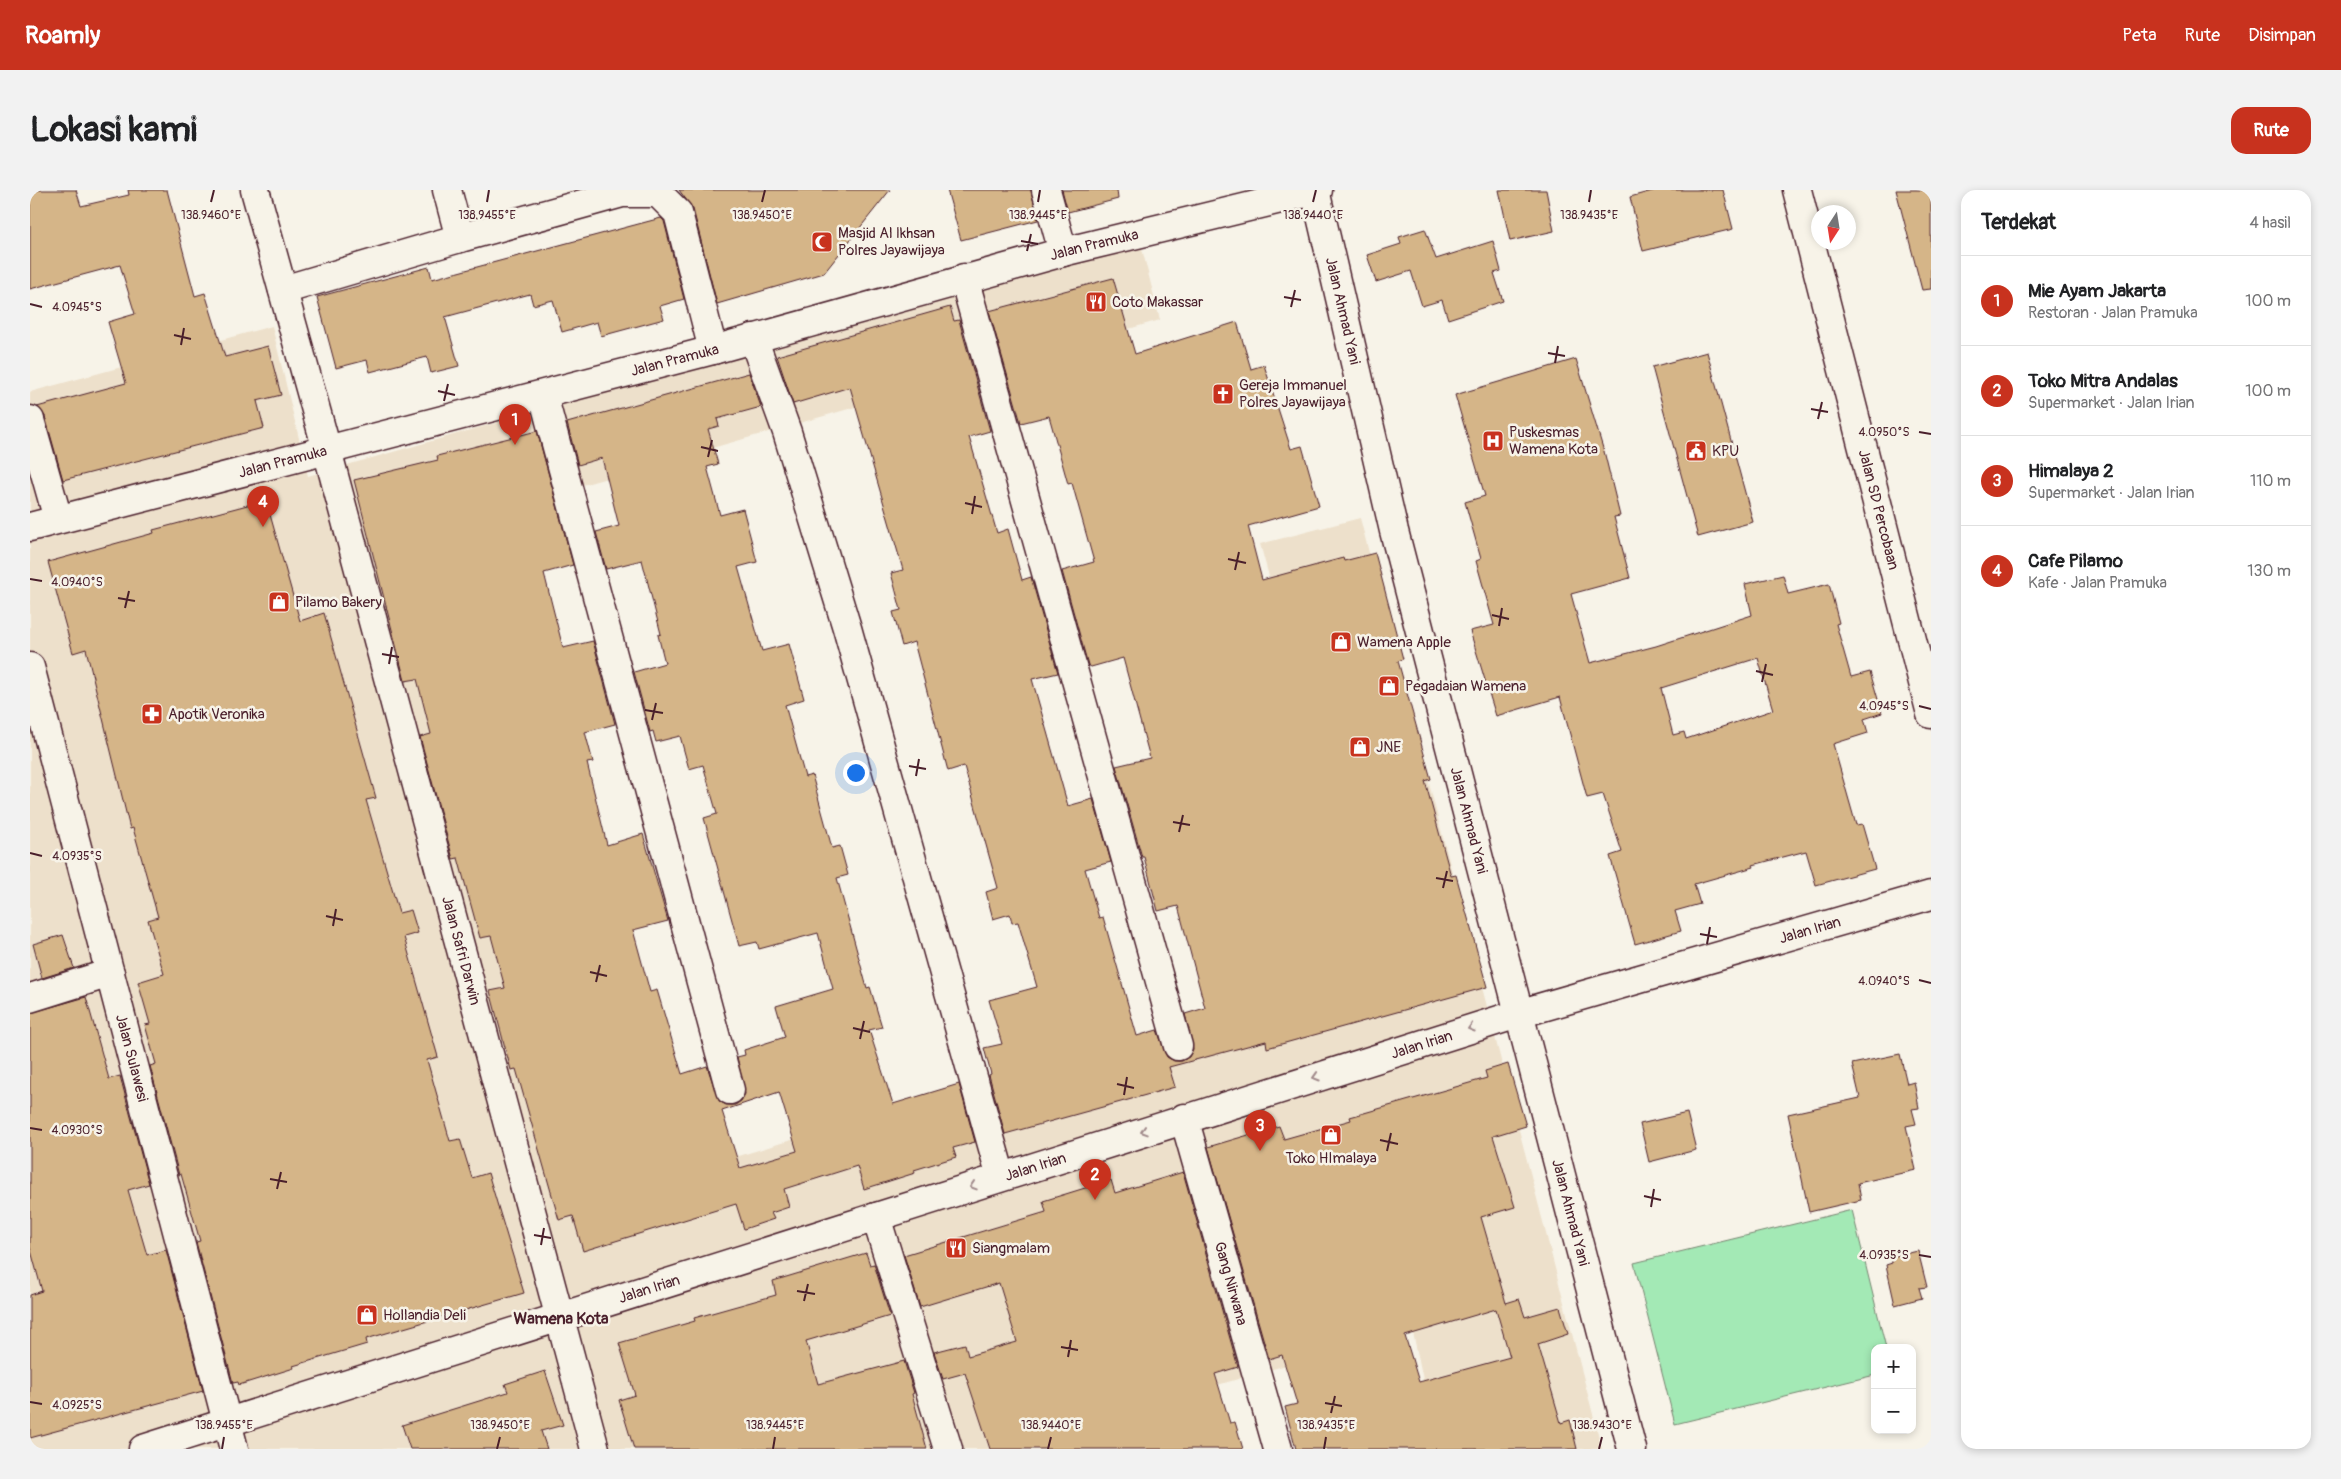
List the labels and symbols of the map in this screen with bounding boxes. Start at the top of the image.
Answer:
north arrow [1811,205,1856,250]
text: 138.9460°E [181,208,241,223]
text: 138.9455°E [458,208,516,223]
text: 138.9450°E [732,208,792,223]
text: 138.9445°E [1009,208,1067,223]
text: 138.9440°E [1283,208,1343,223]
text: 138.9435°E [1560,208,1618,223]
place label: Masjid Al Ikhsan Polres Jayawijaya [838,224,945,260]
street label: Jalan Pramuka [1048,225,1140,265]
mosque icon: Masjid Al Ikhsan Polres Jayawijaya [810,230,834,254]
street label: Jalan Ahmad Yani [1321,255,1365,367]
restaurant icon: Coto Makassar [1084,290,1108,314]
place label: Coto Makassar [1112,293,1204,312]
text: 4.0945°S [52,300,102,315]
street label: Jalan Pramuka [629,339,721,380]
place label: Gereja Immanuel Polres Jayawijaya [1239,376,1347,412]
church icon: Gereja Immanuel Polres Jayawijaya [1211,382,1235,406]
pin: 1 [499,404,531,445]
place label: Puskesmas Wamena Kota [1509,423,1598,459]
text: 4.0950°S [1859,425,1909,440]
hospital icon: Puskesmas Wamena Kota [1481,429,1505,453]
public building icon: KPU [1684,439,1708,463]
street label: Jalan Pramuka [236,441,329,482]
place label: KPU [1712,442,1739,461]
street label: Jalan SD Percobaan [1854,447,1903,572]
pin: 4 [247,486,279,527]
text: 4.0940°S [51,575,103,590]
shop icon: Pilamo Bakery [267,590,291,614]
place label: Pilamo Bakery [295,593,383,612]
shop icon: Wamena Apple [1329,630,1353,654]
place label: Wamena Apple [1357,633,1451,652]
shop icon: Pegadaian Wamena [1377,674,1401,698]
place label: Pegadaian Wamena [1405,677,1526,696]
text: 4.0945°S [1859,699,1909,714]
pharmacy icon: Apotik Veronika [140,702,164,726]
place label: Apotik Veronika [168,705,265,724]
shop icon: JNE [1348,735,1372,759]
place label: JNE [1376,738,1401,757]
your location [843,760,869,786]
street label: Jalan Ahmad Yani [1446,765,1492,876]
text: 4.0935°S [52,849,102,864]
street label: Jalan Safri Darwin [438,894,485,1007]
street label: Jalan Irian [1777,912,1843,948]
text: 4.0940°S [1858,974,1910,989]
street label: Jalan Sulawesi [111,1012,153,1104]
one-way arrow [1467,1022,1476,1032]
street label: Jalan Irian [1388,1026,1455,1063]
one-way arrow [1312,1071,1321,1081]
pin: 3 [1244,1110,1276,1151]
text: 4.0930°S [51,1123,103,1138]
shop icon: Toko HImalaya [1319,1123,1343,1147]
one-way arrow [1141,1125,1149,1135]
street label: Jalan Irian [1002,1148,1068,1185]
place label: Toko HImalaya [1285,1149,1377,1168]
street label: Jalan Ahmad Yani [1548,1157,1594,1268]
pin: 2 [1079,1159,1111,1200]
one-way arrow [969,1180,978,1190]
restaurant icon: Siangmalam [944,1236,968,1260]
place label: Siangmalam [972,1239,1050,1258]
street label: Gang Nirwana [1210,1239,1252,1327]
text: 4.0935°S [1859,1248,1909,1263]
street label: Jalan Irian [616,1270,682,1307]
shop icon: Hollandia Deli [355,1303,379,1327]
place label: Hollandia Deli [383,1306,466,1325]
district label: Wamena Kota [514,1309,609,1329]
text: 4.0925°S [52,1398,102,1413]
text: 138.9455°E [195,1418,253,1433]
text: 138.9450°E [470,1418,530,1433]
text: 138.9445°E [746,1418,804,1433]
text: 138.9440°E [1021,1418,1081,1433]
text: 138.9435°E [1297,1418,1355,1433]
text: 138.9430°E [1572,1418,1632,1433]

